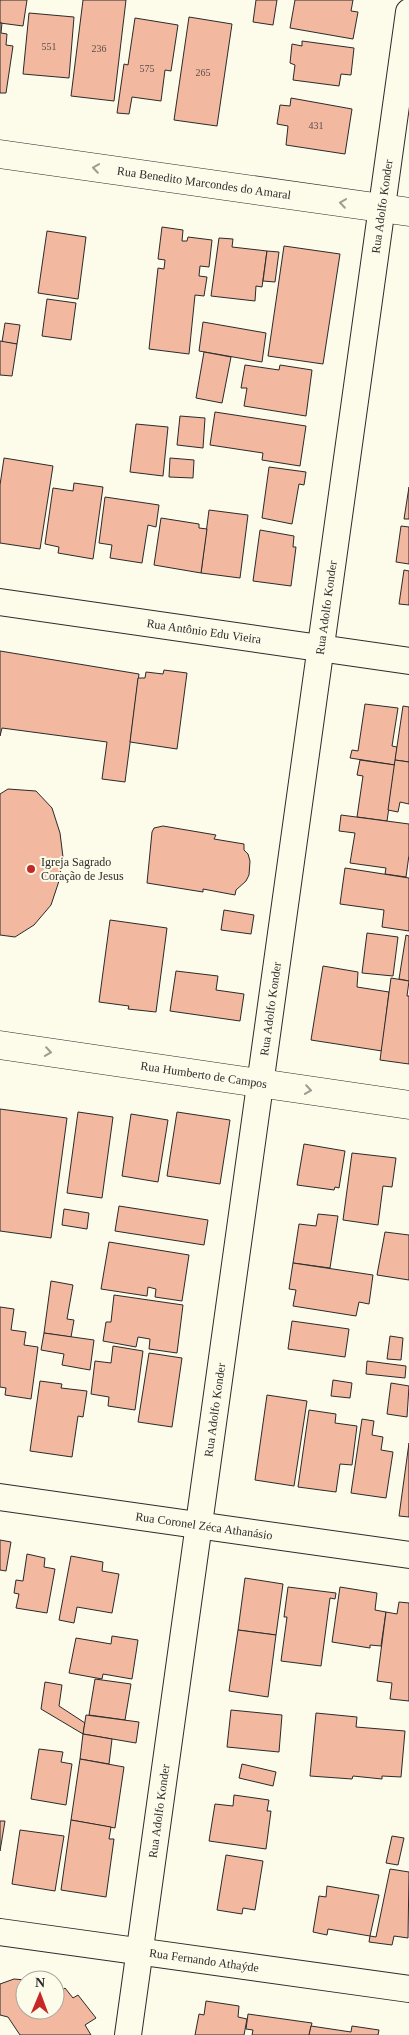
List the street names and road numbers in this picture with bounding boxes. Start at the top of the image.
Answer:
street label: Rua Adolfo Konder [369,159,395,254]
street label: Rua Benedito Marcondes do Amaral [116,164,292,202]
street label: Rua Adolfo Konder [313,560,340,656]
street label: Rua Antônio Edu Vieira [146,616,263,647]
street label: Rua Adolfo Konder [257,961,284,1057]
street label: Rua Humberto de Campos [140,1059,268,1091]
street label: Rua Adolfo Konder [201,1362,228,1458]
street label: Rua Coronel Zéca Athanásio [134,1509,273,1543]
street label: Rua Adolfo Konder [146,1763,173,1859]
street label: Rua Fernando Athaýde [148,1946,260,1975]

